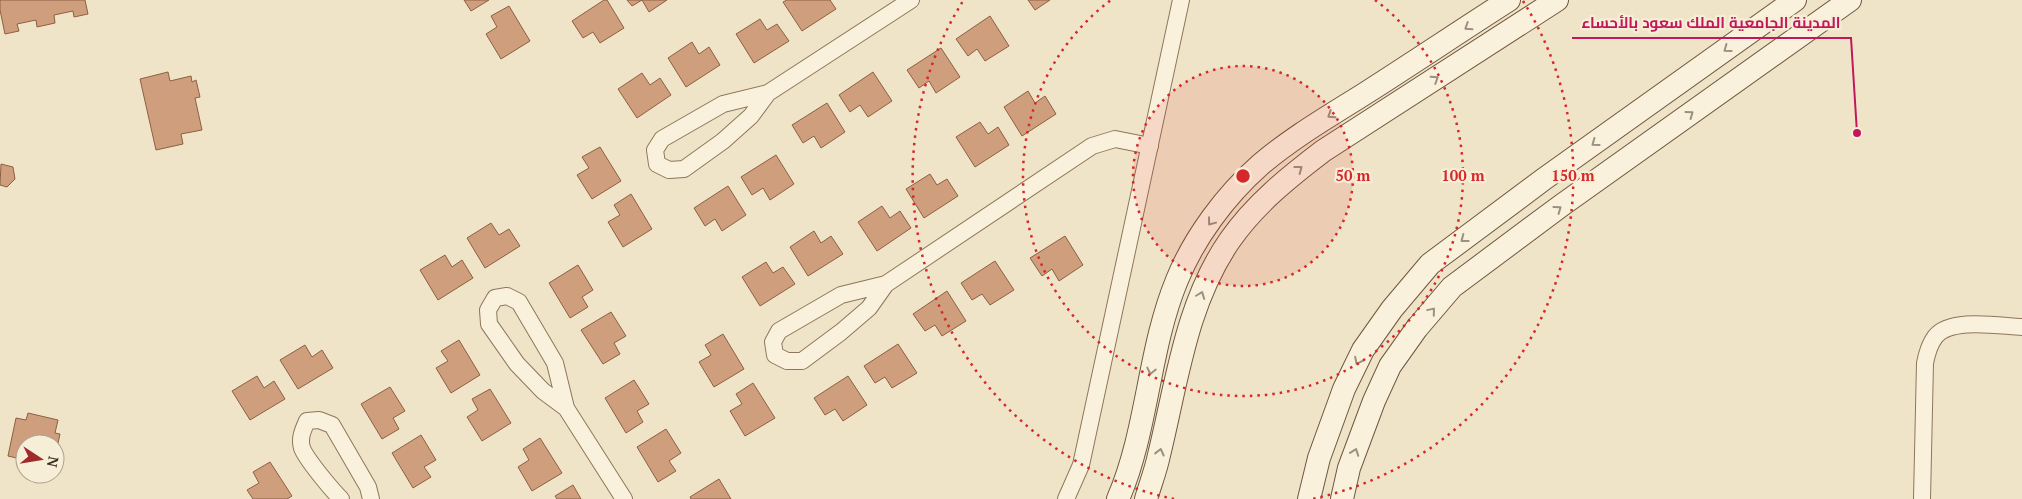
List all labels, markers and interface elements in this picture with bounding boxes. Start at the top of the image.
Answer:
callout: المدينة الجامعية الملك سعود بالأحساء [1572,8,1851,38]
text: المدينة الجامعية الملك سعود بالأحساء [1581,12,1841,32]
one-way arrow [1464,20,1473,30]
one-way arrow [1723,43,1733,52]
one-way arrow [1429,76,1438,85]
one-way arrow [1328,108,1337,118]
one-way arrow [1684,111,1694,120]
one-way arrow [1591,137,1601,146]
text: 50 m [1336,165,1371,185]
text: 100 m [1441,165,1485,185]
text: 150 m [1551,165,1595,185]
one-way arrow [1293,166,1303,175]
centre of rings [1234,167,1252,185]
one-way arrow [1552,206,1561,214]
one-way arrow [1208,216,1216,225]
one-way arrow [1460,233,1470,242]
one-way arrow [1195,291,1205,300]
one-way arrow [1427,308,1435,317]
one-way arrow [1354,355,1364,364]
one-way arrow [1146,367,1157,376]
north arrow [15,434,65,484]
one-way arrow [1154,448,1165,457]
one-way arrow [1349,448,1359,457]
text: N [43,455,64,469]

